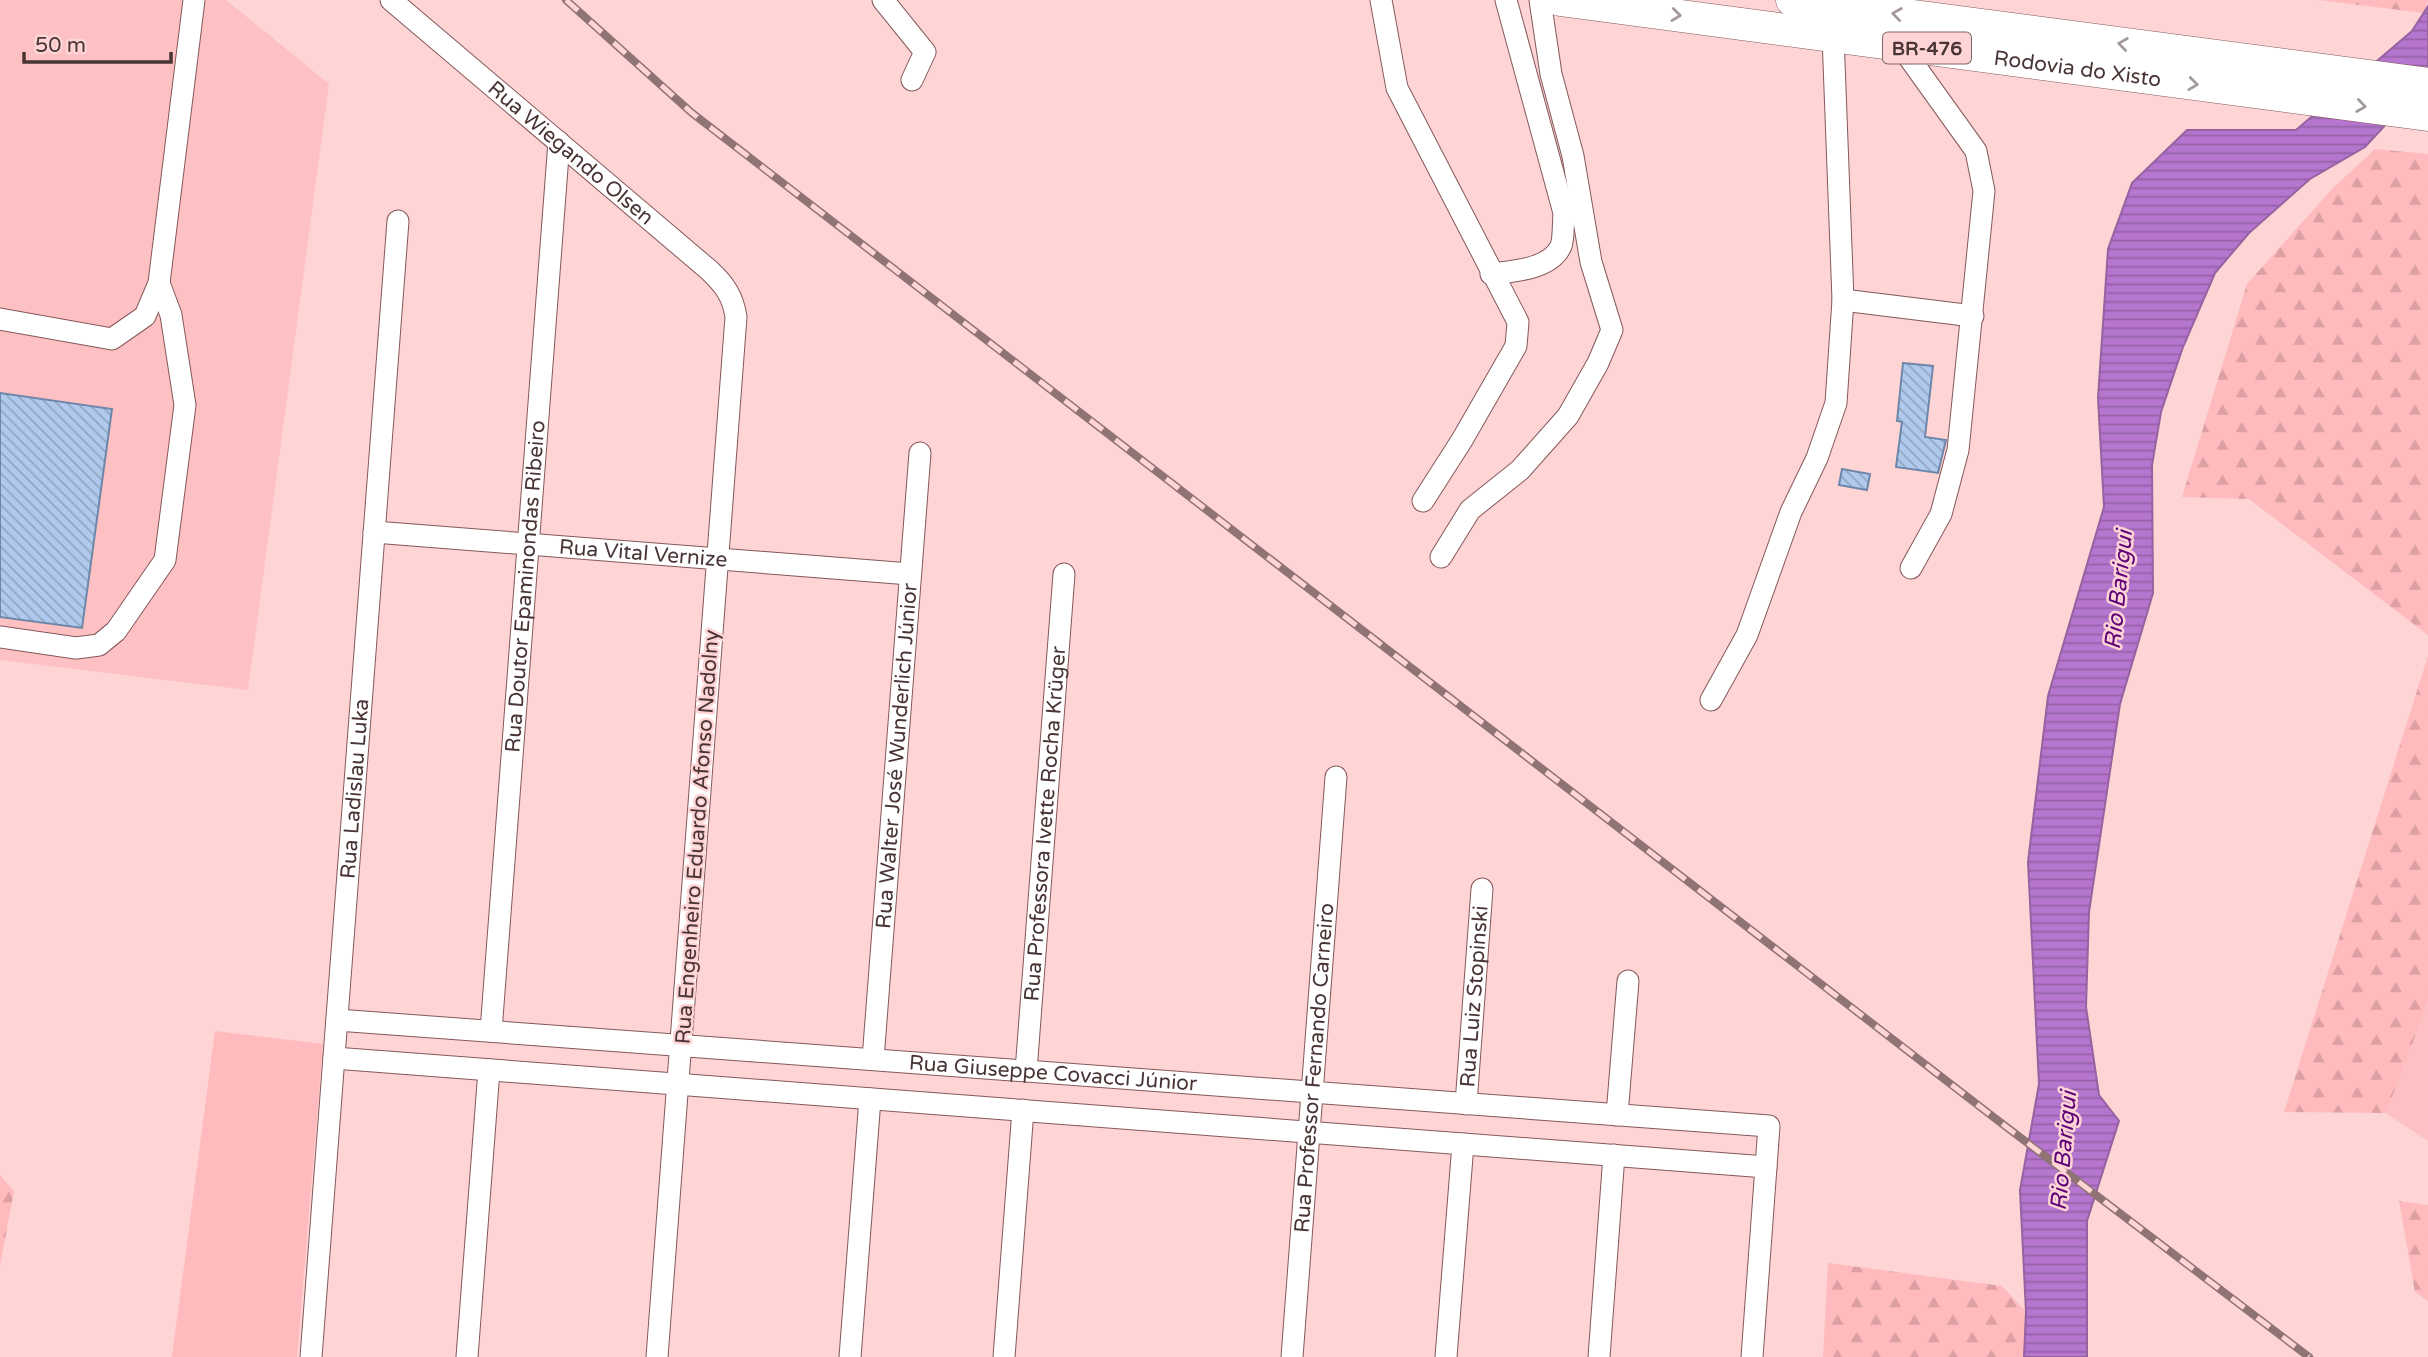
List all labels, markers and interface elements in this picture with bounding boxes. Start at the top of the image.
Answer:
one-way arrow [1891,6,1903,21]
one-way arrow [1670,8,1682,23]
scale bar [24,21,172,65]
road number: BR-476 [1883,32,1971,64]
text: 50 m [35,33,86,58]
one-way arrow [2117,36,2128,51]
street label: Rodovia do Xisto [1992,46,2163,93]
street label: Rua Wiegando Olsen [483,76,659,230]
one-way arrow [2187,76,2199,91]
one-way arrow [2356,98,2367,113]
street label: Rua Doutor Epaminondas Ribeiro [500,419,551,753]
water label: Rio Barigui [2099,526,2140,651]
street label: Rua Vital Vernize [558,535,728,573]
street label: Rua Walter José Wunderlich Júnior [871,582,923,930]
street label: Rua Engenheiro Eduardo Afonso Nadolny [671,629,724,1045]
street label: Rua Professora Ivette Rocha Krüger [1019,645,1071,1002]
street label: Rua Ladislau Luka [336,698,374,880]
street label: Rua Professor Fernando Carneiro [1289,902,1339,1234]
street label: Rua Luiz Stopinski [1455,904,1494,1088]
street label: Rua Giuseppe Covacci Júnior [908,1050,1198,1097]
water label: Rio Barigui [2045,1087,2083,1212]

